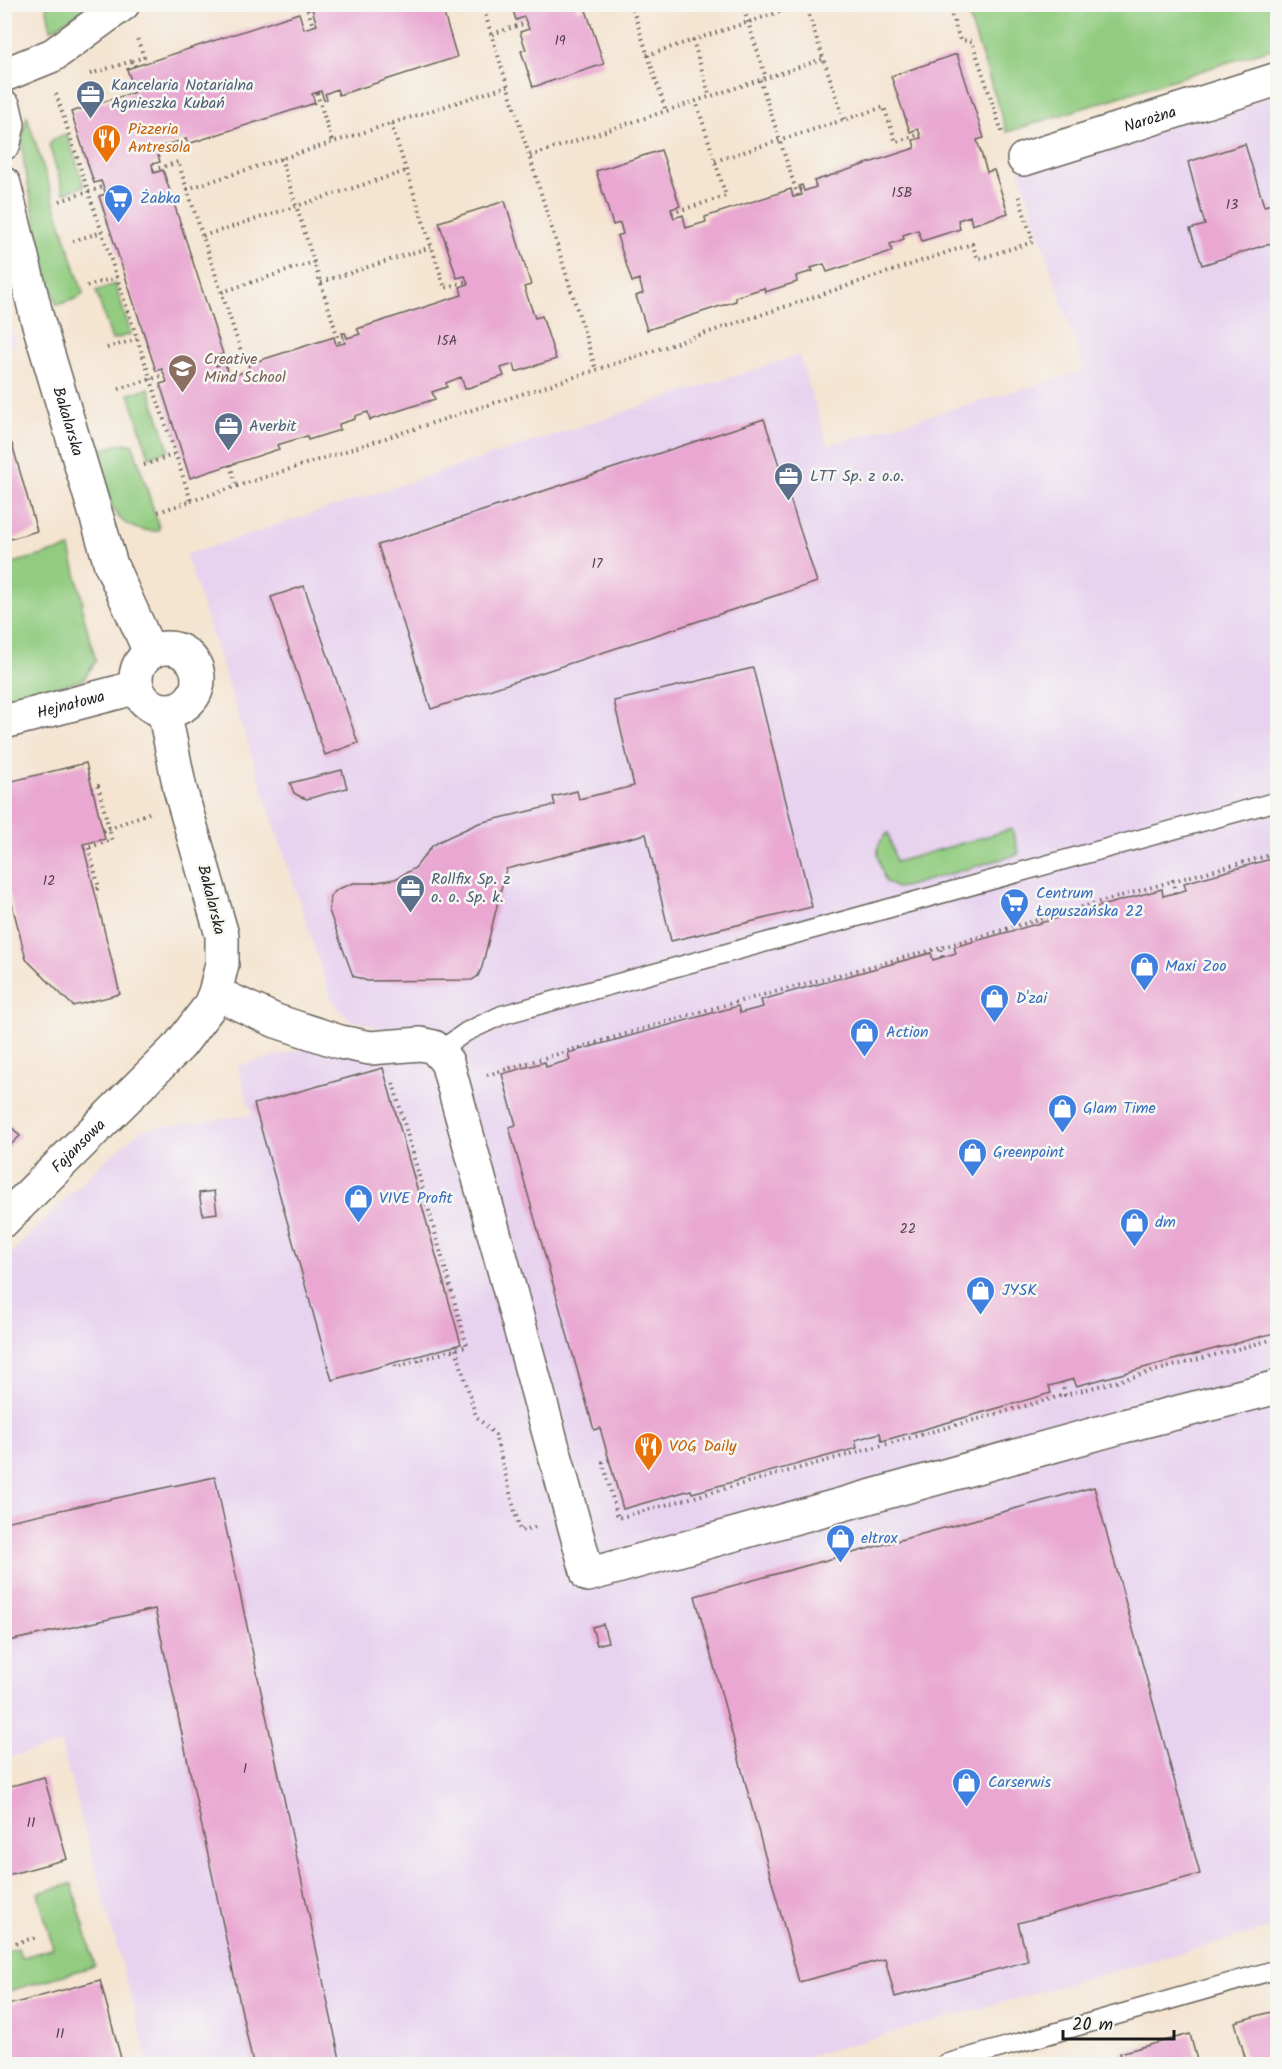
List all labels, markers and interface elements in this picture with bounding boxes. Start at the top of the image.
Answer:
house number: 19 [554,30,566,52]
place label: Kancelaria Notarialna Agnieszka Kubań [111,73,254,116]
office icon: Kancelaria Notarialna Agnieszka Kubań [74,78,106,120]
street label: Narożna [1120,99,1179,139]
place label: Pizzeria Antresola [128,117,190,160]
restaurant icon: Pizzeria Antresola [91,122,123,164]
supermarket icon: Żabka [103,182,135,224]
house number: 15B [892,182,912,204]
place label: Żabka [140,186,181,211]
house number: 13 [1226,194,1238,216]
house number: 15A [437,330,457,352]
place label: Creative Mind School [204,347,286,390]
school or university icon: Creative Mind School [167,352,199,394]
street label: Bakalarska [46,384,90,459]
office icon: Averbit [212,410,244,452]
place label: Averbit [249,414,297,439]
office icon: LTT Sp. z o.o. [773,460,805,502]
place label: LTT Sp. z o.o. [810,464,904,489]
house number: 17 [592,553,603,575]
street label: Hejnałowa [34,684,108,725]
street label: Bakalarska [190,862,232,938]
place label: Rollfix Sp. z o. o. Sp. k. [431,867,511,910]
house number: 12 [43,870,55,892]
office icon: Rollfix Sp. z o. o. Sp. k. [394,872,426,914]
place label: Centrum Łopuszańska 22 [1036,881,1144,924]
supermarket icon: Centrum Łopuszańska 22 [999,886,1031,928]
shop icon: Maxi Zoo [1128,950,1160,992]
place label: Maxi Zoo [1165,954,1227,979]
shop icon: D'zai [979,982,1011,1024]
place label: D'zai [1016,986,1048,1011]
shop icon: Action [849,1016,881,1058]
place label: Action [886,1020,929,1045]
shop icon: Glam Time [1046,1092,1078,1134]
place label: Glam Time [1083,1096,1156,1121]
street label: Fajansowa [45,1113,112,1179]
shop icon: Greenpoint [956,1136,988,1178]
place label: Greenpoint [993,1140,1065,1165]
shop icon: VIVE Profit [342,1182,374,1224]
place label: VIVE Profit [379,1186,453,1211]
shop icon: dm [1118,1206,1150,1248]
place label: dm [1155,1210,1176,1235]
house number: 22 [900,1218,916,1240]
shop icon: JYSK [965,1274,997,1316]
place label: JYSK [1002,1278,1037,1303]
restaurant icon: VOG Daily [632,1430,664,1472]
place label: VOG Daily [669,1434,737,1459]
shop icon: eltrox [824,1522,856,1564]
place label: eltrox [861,1526,899,1551]
house number: 1 [243,1758,247,1780]
shop icon: Carserwis [951,1766,983,1808]
place label: Carserwis [988,1770,1051,1795]
house number: 11 [27,1812,35,1834]
scale bar [1063,2003,1174,2041]
text: 20 m [1072,2011,1113,2040]
house number: 11 [56,2023,64,2045]

